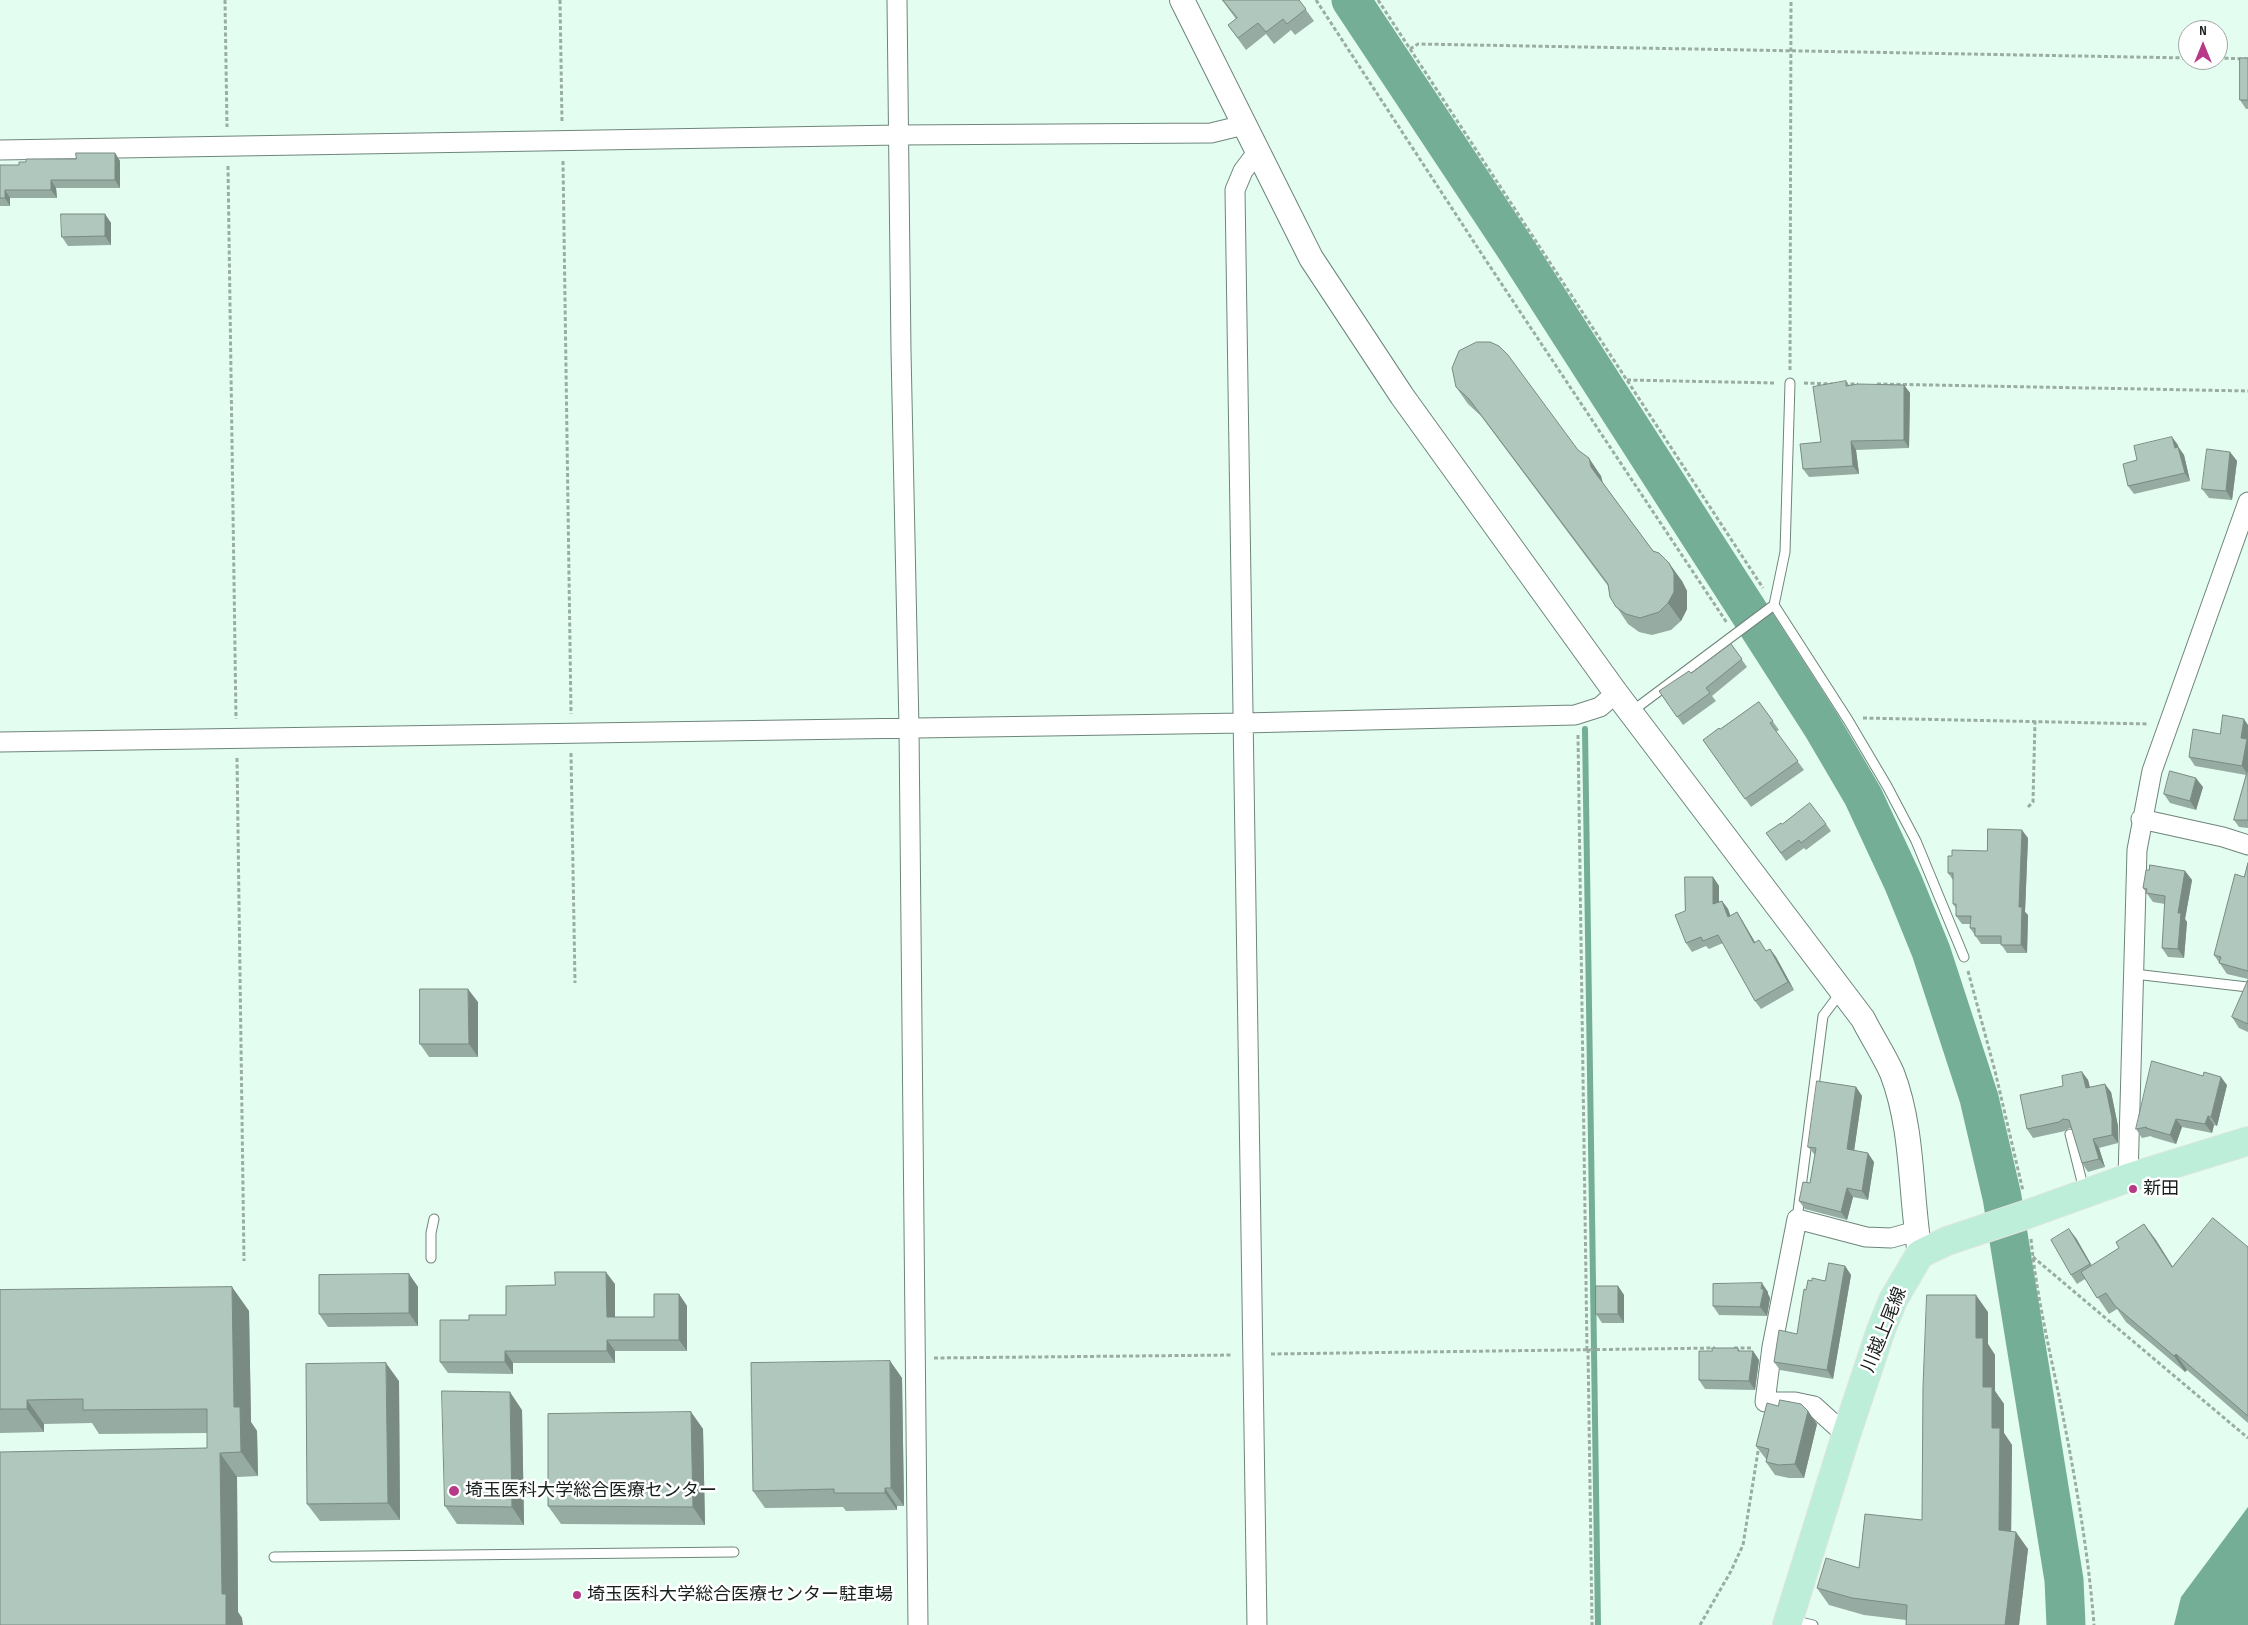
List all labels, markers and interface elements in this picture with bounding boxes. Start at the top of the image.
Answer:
north arrow [2178,20,2228,70]
text: N [2199,22,2207,39]
place label: 新田 [2143,1178,2179,1200]
marker: 新田 [2127,1183,2139,1195]
street label: 川越上尾線 [1858,1284,1912,1376]
place label: 埼玉医科大学総合医療センター [465,1480,717,1502]
marker: 埼玉医科大学総合医療センター [447,1484,461,1498]
place label: 埼玉医科大学総合医療センター駐車場 [587,1584,893,1606]
marker: 埼玉医科大学総合医療センター駐車場 [571,1589,583,1601]

